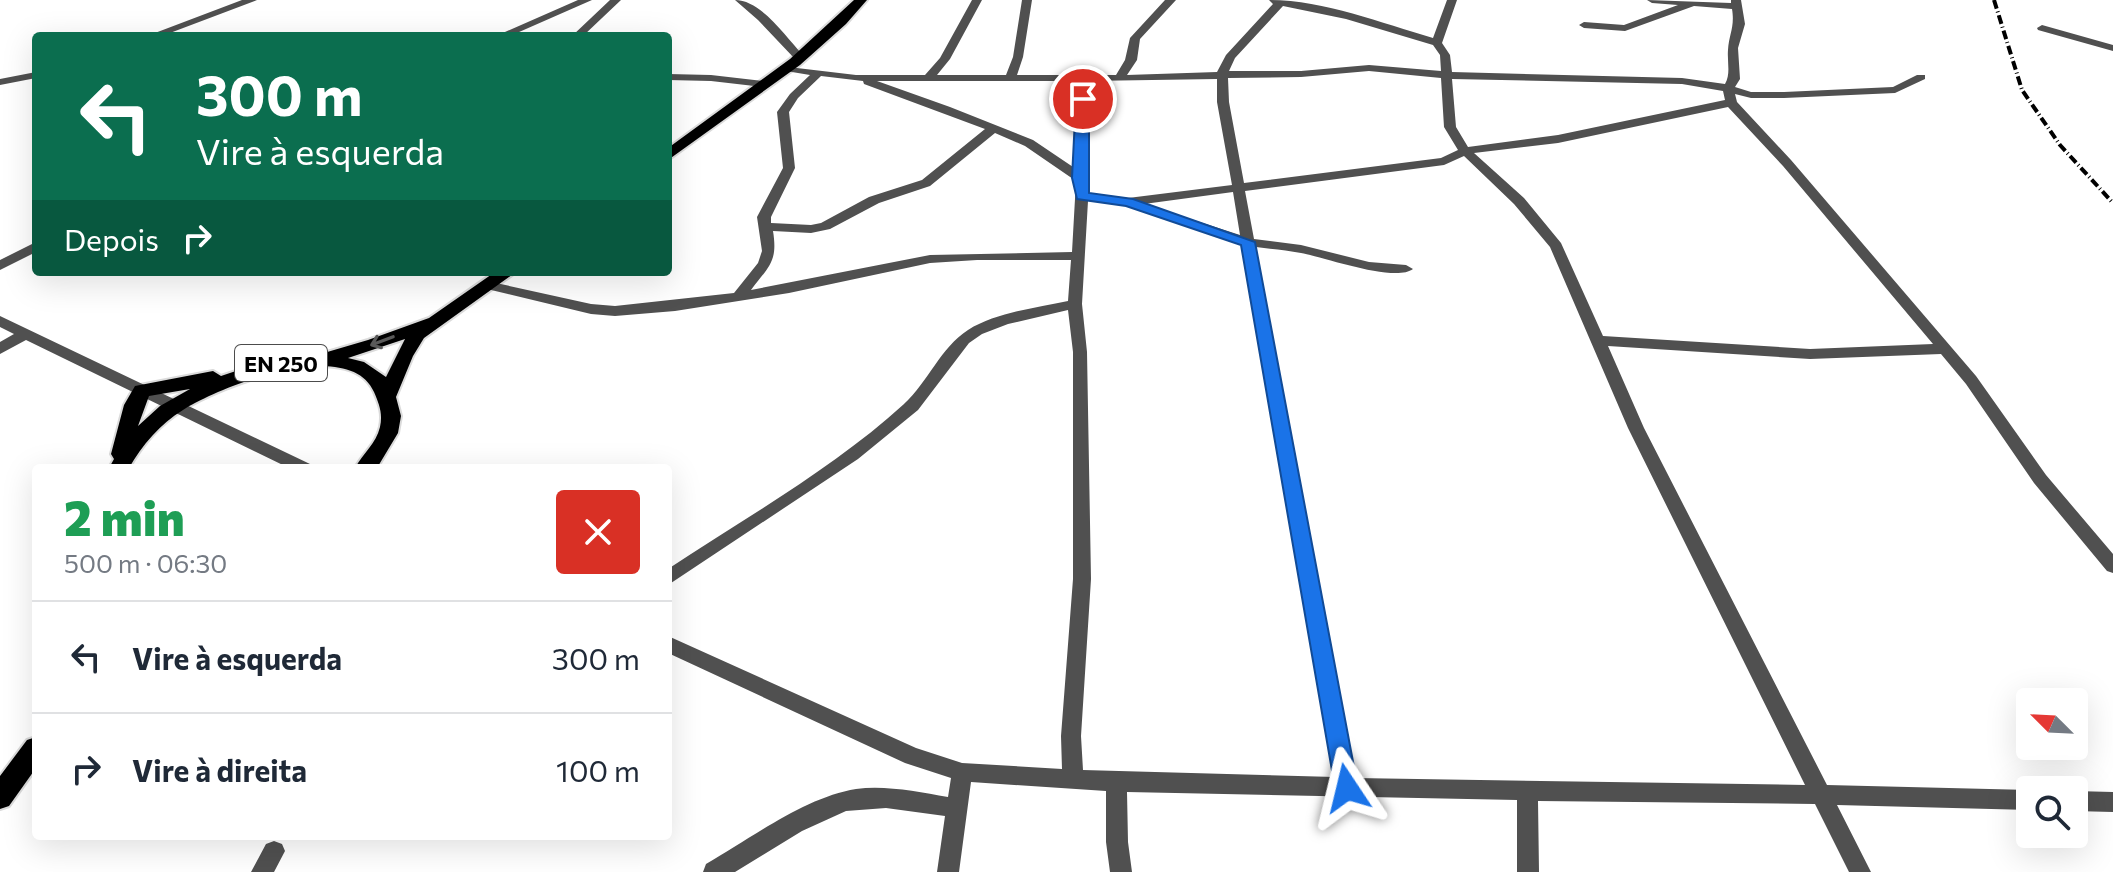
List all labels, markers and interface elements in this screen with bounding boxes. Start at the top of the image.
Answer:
text: 300 m [196,59,363,128]
icon: left [64,64,168,168]
pin [1049,65,1117,133]
icon: arrive [1061,77,1105,121]
text: Vire à esquerda [196,128,444,172]
icon: right [175,216,219,260]
text: Depois [64,220,159,257]
one-way arrow [370,335,394,349]
road number: EN 250 [235,345,327,381]
text: 2 min [64,487,185,546]
button: close [556,490,640,574]
text: 500 m · 06:30 [64,547,227,578]
icon: left [64,635,108,679]
text: Vire à esquerda [132,639,342,676]
text: 300 m [552,639,640,676]
north arrow [2016,688,2088,760]
map controls [2016,688,2088,848]
position arrow [1305,746,1389,830]
icon: right [64,747,108,791]
text: Vire à direita [132,751,307,788]
text: 100 m [556,751,640,788]
button: search [2016,776,2088,848]

